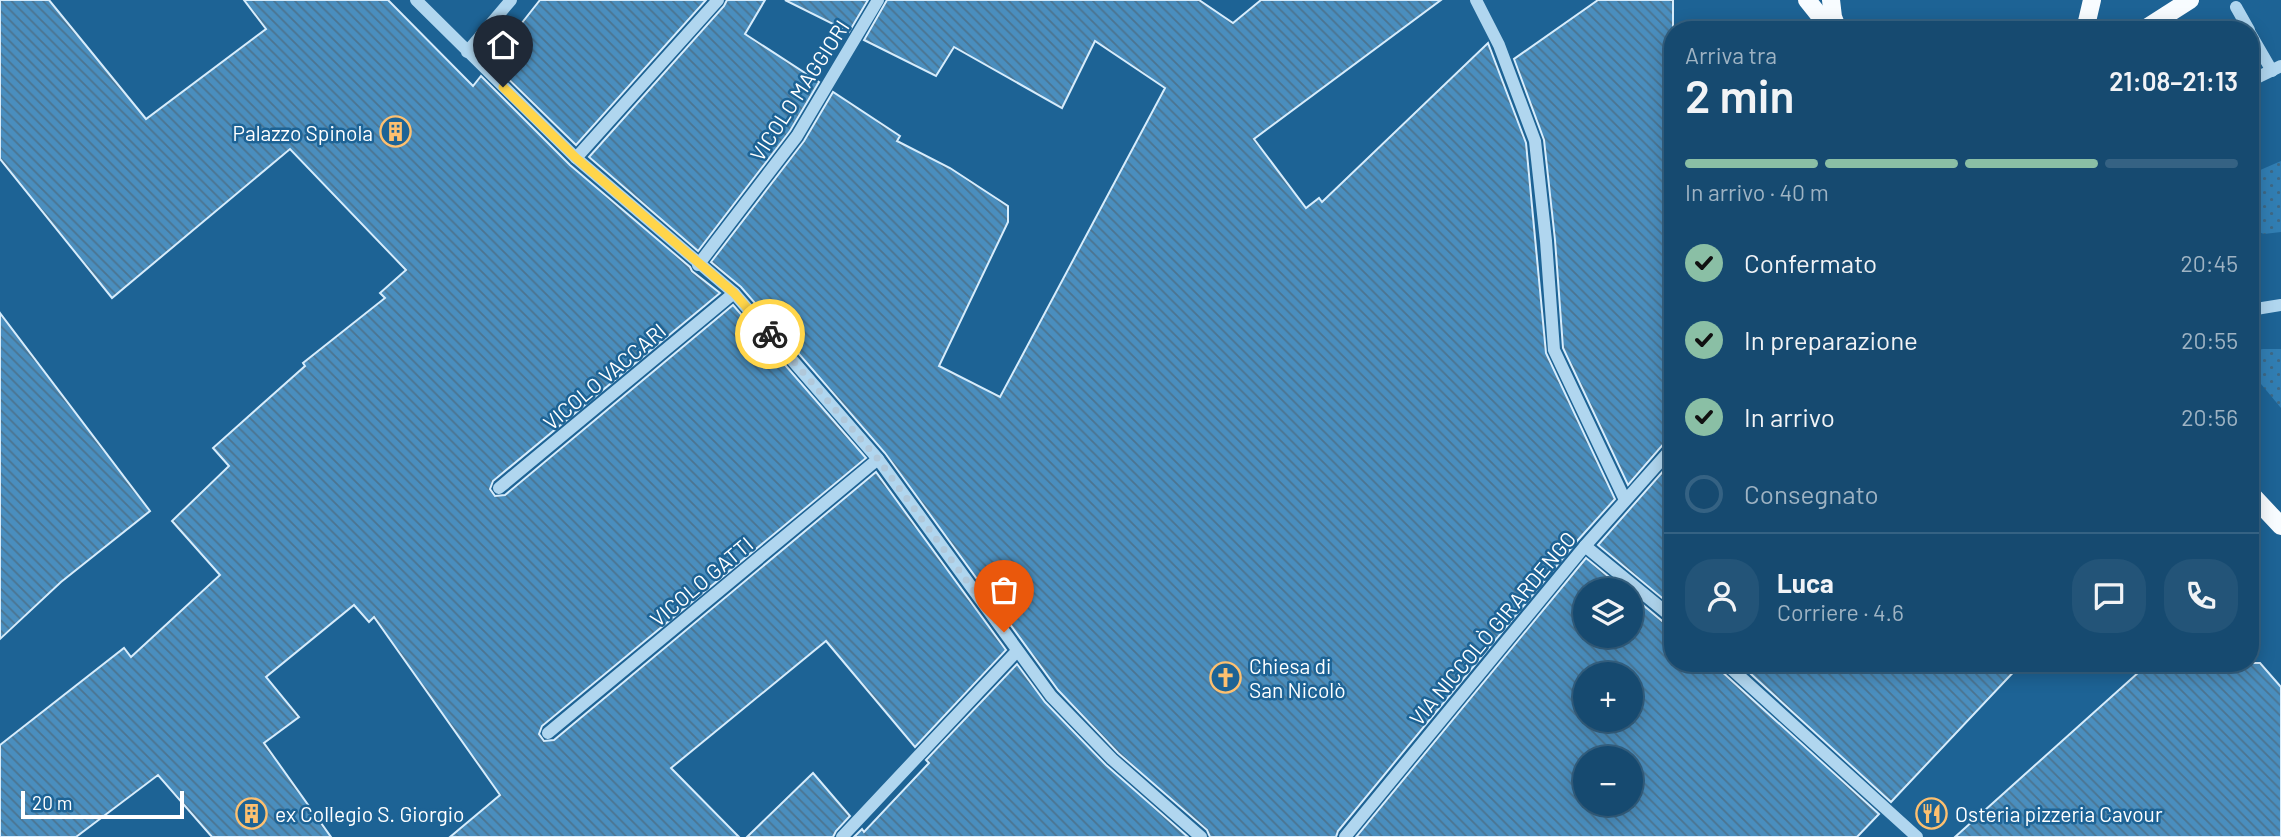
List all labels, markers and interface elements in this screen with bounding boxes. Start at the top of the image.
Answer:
pin [473,15,533,87]
street label: VICOLO MAGGIORI [744,15,854,165]
icon: home [484,26,522,64]
text: Arriva tra [1685,41,1777,69]
text: 21:08–21:13 [2109,65,2238,96]
text: 2 min [1685,67,1794,122]
building icon: Palazzo Spinola [379,115,413,149]
place label: Palazzo Spinola [233,120,373,145]
text: In arrivo · 40 m [1685,178,1829,206]
icon: check [1685,244,1723,282]
text: Confermato [1744,247,1877,278]
text: 20:45 [2180,249,2238,277]
courier [735,299,805,369]
icon: bike [751,315,789,353]
street label: VICOLO VACCARI [538,318,670,434]
icon: check [1685,321,1723,359]
text: In preparazione [1744,324,1918,355]
text: 20:55 [2181,326,2238,354]
icon: check [1685,398,1723,436]
text: In arrivo [1744,401,1835,432]
text: 20:56 [2181,403,2238,431]
text: Consegnato [1744,478,1879,509]
street label: VIA NICCOLÒ GIRARDENGO [1404,526,1580,730]
street label: VICOLO GATTI [645,531,757,631]
button: person [1685,559,1759,633]
button: chat [2072,559,2146,633]
button: phone [2164,559,2238,633]
pin [974,560,1034,632]
text: Luca [1777,567,1834,598]
icon: bag [985,571,1023,609]
map controls [1573,578,1643,816]
button: layers [1573,578,1643,648]
text: Corriere · 4.6 [1777,598,1904,626]
place label: Chiesa di San Nicolò [1249,653,1345,702]
church icon: Chiesa di San Nicolò [1209,660,1243,694]
button: + [1573,662,1643,732]
button: − [1573,746,1643,816]
scale bar [21,788,184,820]
text: 20 m [32,791,72,814]
building icon: ex Collegio S. Giorgio [235,796,269,830]
restaurant icon: Osteria pizzeria Cavour [1915,796,1949,830]
place label: ex Collegio S. Giorgio [275,801,464,826]
place label: Osteria pizzeria Cavour [1955,801,2163,826]

